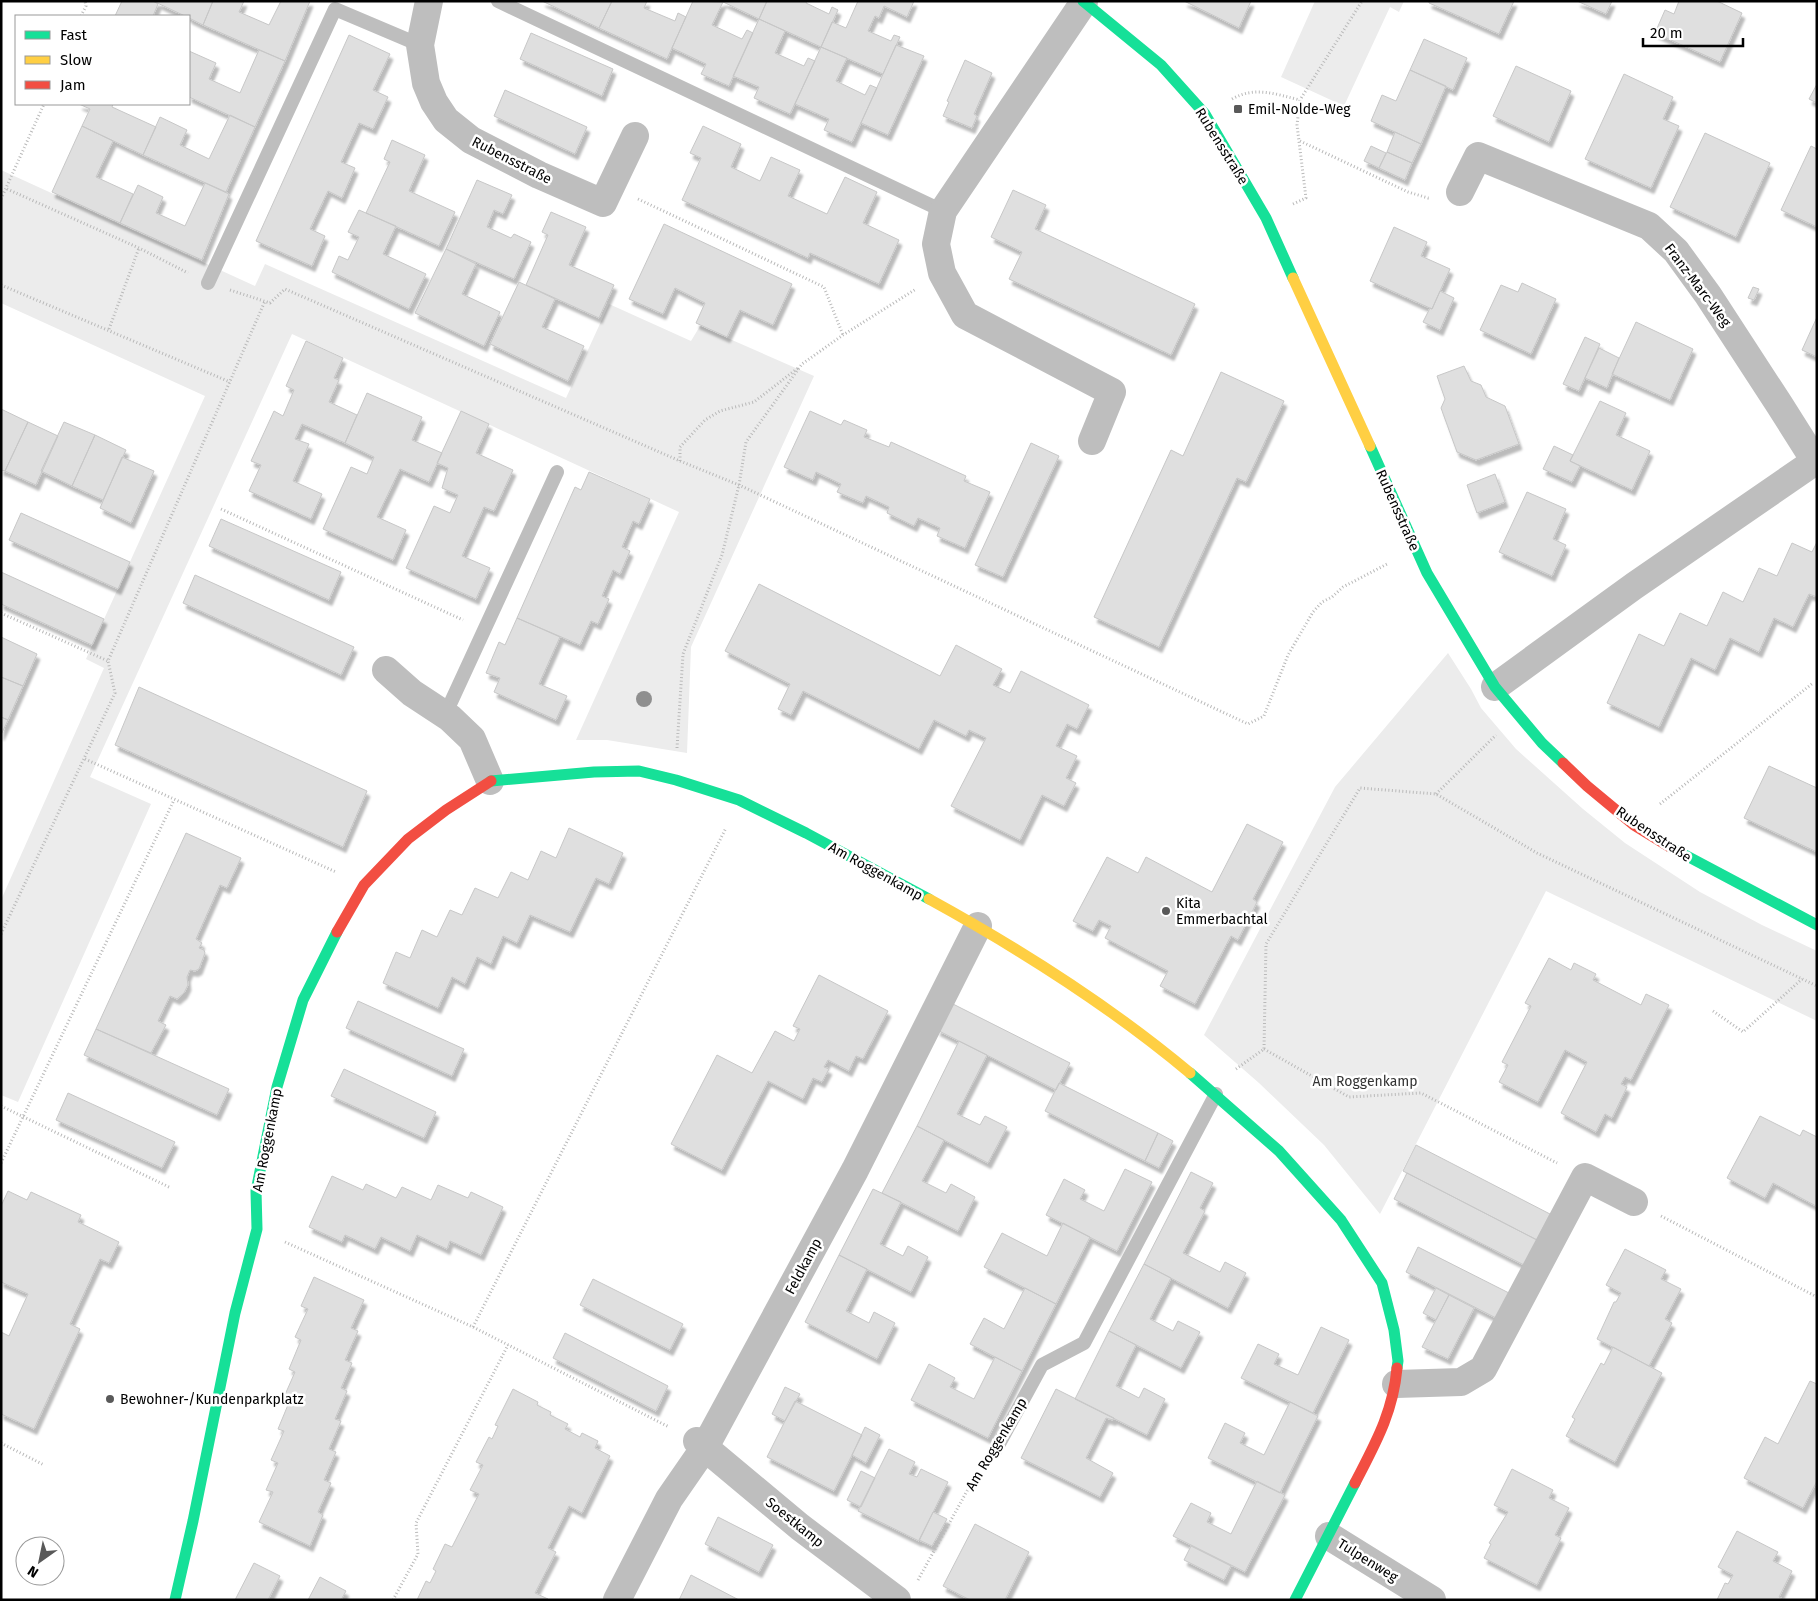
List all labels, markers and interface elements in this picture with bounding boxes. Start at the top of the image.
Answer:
legend [15,15,190,105]
scale bar [1643,15,1743,47]
text: 20 m [1650,24,1683,42]
text: Fast [60,26,87,44]
text: Slow [60,51,92,69]
text: Jam [60,76,86,94]
place label: Emil-Nolde-Weg [1248,101,1351,118]
marker: Emil-Nolde-Weg [1232,103,1244,115]
street label: Rubensstraße [1191,105,1252,188]
street label: Rubensstraße [469,133,554,188]
street label: Franz-Marc-Weg [1661,240,1735,331]
street label: Rubensstraße [1372,467,1423,554]
street label: Rubensstraße [1613,803,1695,866]
street label: Am Roggenkamp [826,838,926,904]
place label: Kita Emmerbachtal [1176,895,1268,928]
marker: Kita Emmerbachtal [1160,905,1172,917]
park label: Am Roggenkamp [1312,1073,1418,1090]
street label: Am Roggenkamp [249,1087,286,1193]
street label: Feldkamp [782,1235,825,1297]
place label: Bewohner-/Kundenparkplatz [120,1391,304,1408]
marker: Bewohner-/Kundenparkplatz [104,1393,116,1405]
street label: Am Roggenkamp [962,1395,1031,1494]
street label: Soestkamp [762,1494,827,1551]
street label: Tulpenweg [1334,1535,1402,1586]
north arrow [15,1536,65,1586]
text: N [25,1562,42,1581]

